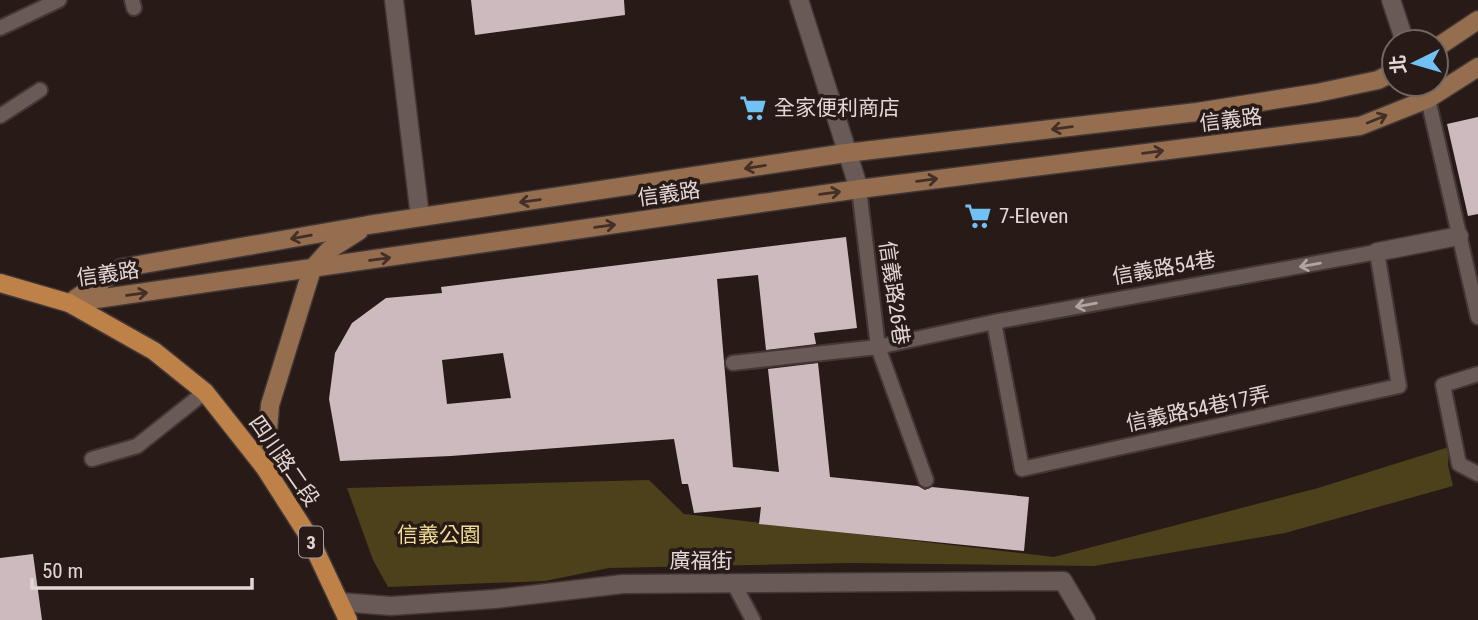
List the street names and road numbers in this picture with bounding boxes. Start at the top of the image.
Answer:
street label: 信義路 [1198,104,1264,136]
street label: 信義路 [636,178,702,210]
street label: 信義路26巷 [875,239,913,347]
street label: 信義路54巷 [1110,247,1218,289]
street label: 信義路 [75,258,141,290]
street label: 信義路54巷17弄 [1124,382,1272,436]
street label: 四川路二段 [244,411,324,511]
road number: 3 [299,526,323,558]
street label: 廣福街 [670,549,733,573]

